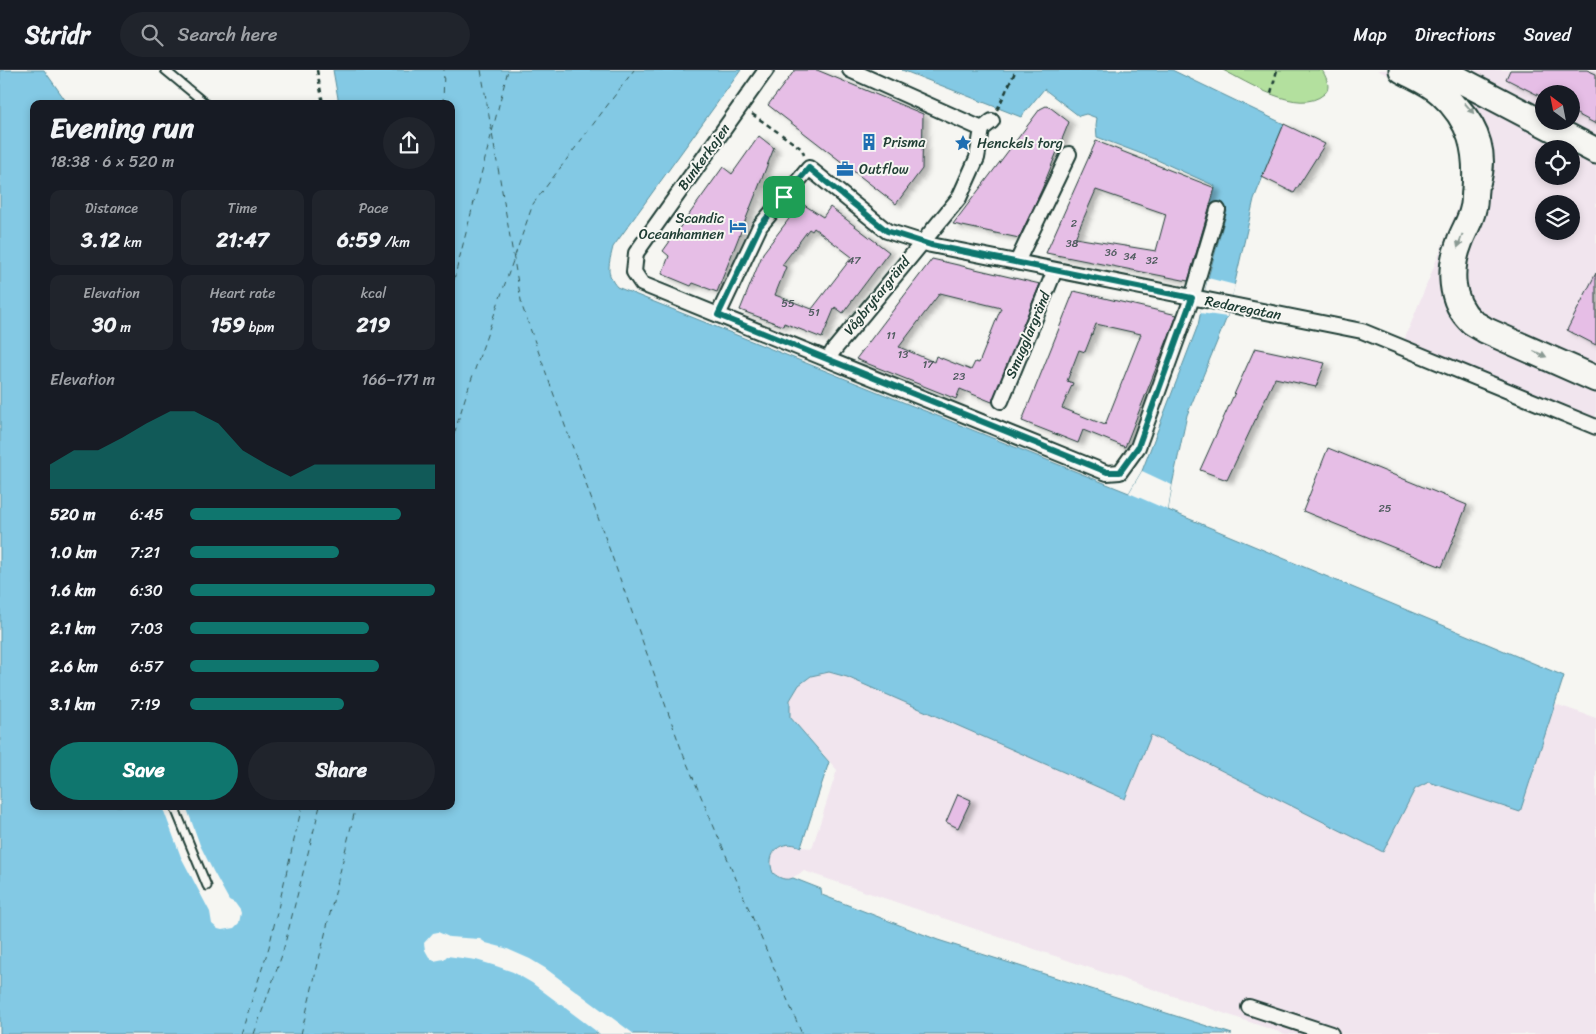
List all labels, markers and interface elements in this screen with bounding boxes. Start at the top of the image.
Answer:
search box [120,12,470,57]
text: Stridr [25,14,90,56]
text: Search here [178,18,278,51]
text: Map [1354,19,1387,51]
text: Directions [1415,19,1496,51]
text: Saved [1524,19,1571,51]
icon: search [138,21,166,49]
north arrow [1535,85,1580,130]
map controls [1535,85,1580,240]
one-way arrow [1464,101,1475,114]
text: Evening run [50,103,194,152]
button: share [383,117,435,169]
street label: Bunkerkajen [671,118,737,196]
place label: Prisma [883,130,926,155]
place label: Henckels torg [977,131,1063,156]
building icon: Prisma [859,132,879,152]
place icon: Henckels torg [953,133,973,153]
button: locate [1535,140,1580,185]
text: 18:38 · 6 × 520 m [50,147,174,176]
place label: Outflow [859,157,909,182]
office icon: Outflow [835,159,855,179]
pin [763,176,805,218]
icon: arrive [770,183,798,211]
button: layers [1535,195,1580,240]
text: Distance [85,196,138,221]
text: Time [228,196,257,221]
text: Pace [359,196,388,221]
place label: Scandic Oceanhamnen [639,206,724,247]
house number: 2 [1071,214,1078,233]
hotel icon: Scandic Oceanhamnen [728,216,748,236]
text: 3.12 [81,221,120,259]
text: 21:47 [216,221,269,259]
text: 6:59 [337,221,381,259]
text: km [120,230,142,255]
text: /km [381,230,410,255]
house number: 38 [1066,234,1079,253]
one-way arrow [1456,234,1464,249]
house number: 36 [1105,243,1117,262]
house number: 34 [1124,247,1137,266]
street label: Vågbrytargränd [837,250,918,341]
house number: 47 [847,251,861,270]
house number: 32 [1146,251,1159,270]
text: Elevation [83,281,140,306]
text: Heart rate [210,281,275,306]
text: kcal [361,281,386,306]
street label: Smugglargränd [998,286,1058,383]
street label: Redaregatan [1203,288,1284,328]
house number: 55 [781,294,795,313]
house number: 51 [808,303,820,322]
text: 30 [92,306,117,344]
text: 159 [210,306,245,344]
text: 219 [356,306,391,344]
text: m [117,315,131,340]
text: bpm [245,315,275,340]
house number: 11 [886,326,896,345]
house number: 13 [898,345,908,364]
one-way arrow [1533,350,1547,358]
house number: 17 [923,355,934,374]
text: Elevation [50,365,115,394]
text: 166–171 m [362,365,435,394]
house number: 23 [953,367,965,386]
house number: 25 [1378,499,1392,518]
text: 520 m [50,500,96,529]
text: 6:45 [130,500,164,529]
text: 1.0 km [50,538,97,567]
text: 7:21 [130,538,160,567]
text: 1.6 km [50,576,96,605]
text: 6:30 [130,576,163,605]
text: 2.1 km [50,614,96,643]
text: 7:03 [130,614,163,643]
text: 2.6 km [50,652,98,681]
text: 6:57 [130,652,163,681]
text: 3.1 km [50,690,95,719]
text: 7:19 [130,690,161,719]
button: Save [50,742,238,800]
button: Share [248,742,435,800]

